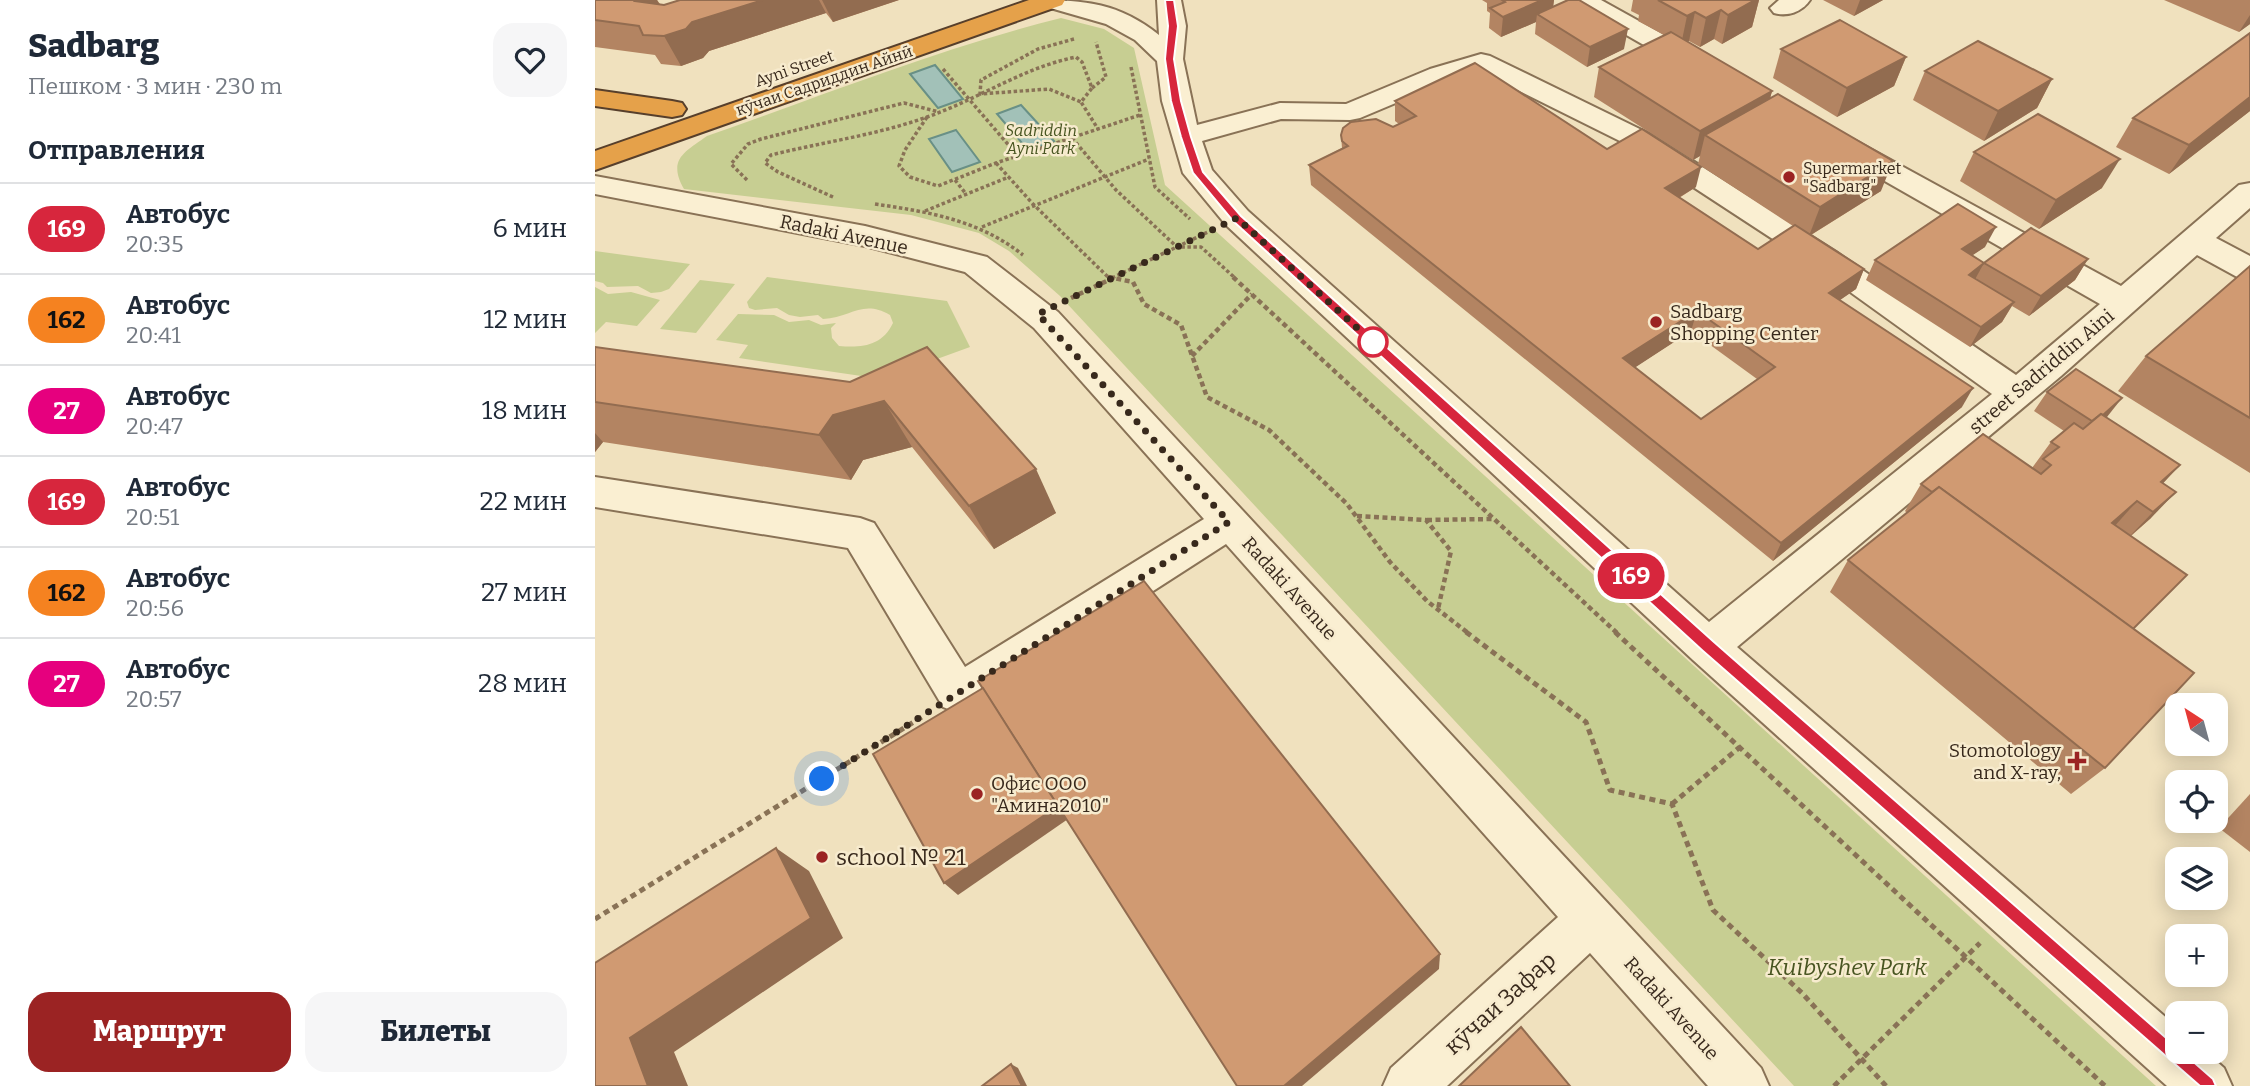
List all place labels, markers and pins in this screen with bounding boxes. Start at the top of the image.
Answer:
place label: Supermarket "Sadbarg" [1803,159,1901,196]
marker: Supermarket "Sadbarg" [1781,169,1797,185]
place label: Sadbarg Shopping Center [1670,300,1819,345]
marker: Sadbarg Shopping Center [1648,314,1664,330]
unlabelled marker [1358,327,1388,357]
place label: Stomotology and X-ray, [1949,739,2062,784]
marker: Stomotology and X-ray, [2067,751,2087,771]
place label: Офис ООО "Амина2010" [991,772,1109,817]
marker: Офис ООО "Амина2010" [969,786,985,802]
place label: school № 21 [836,843,966,871]
marker: school № 21 [814,849,830,865]

